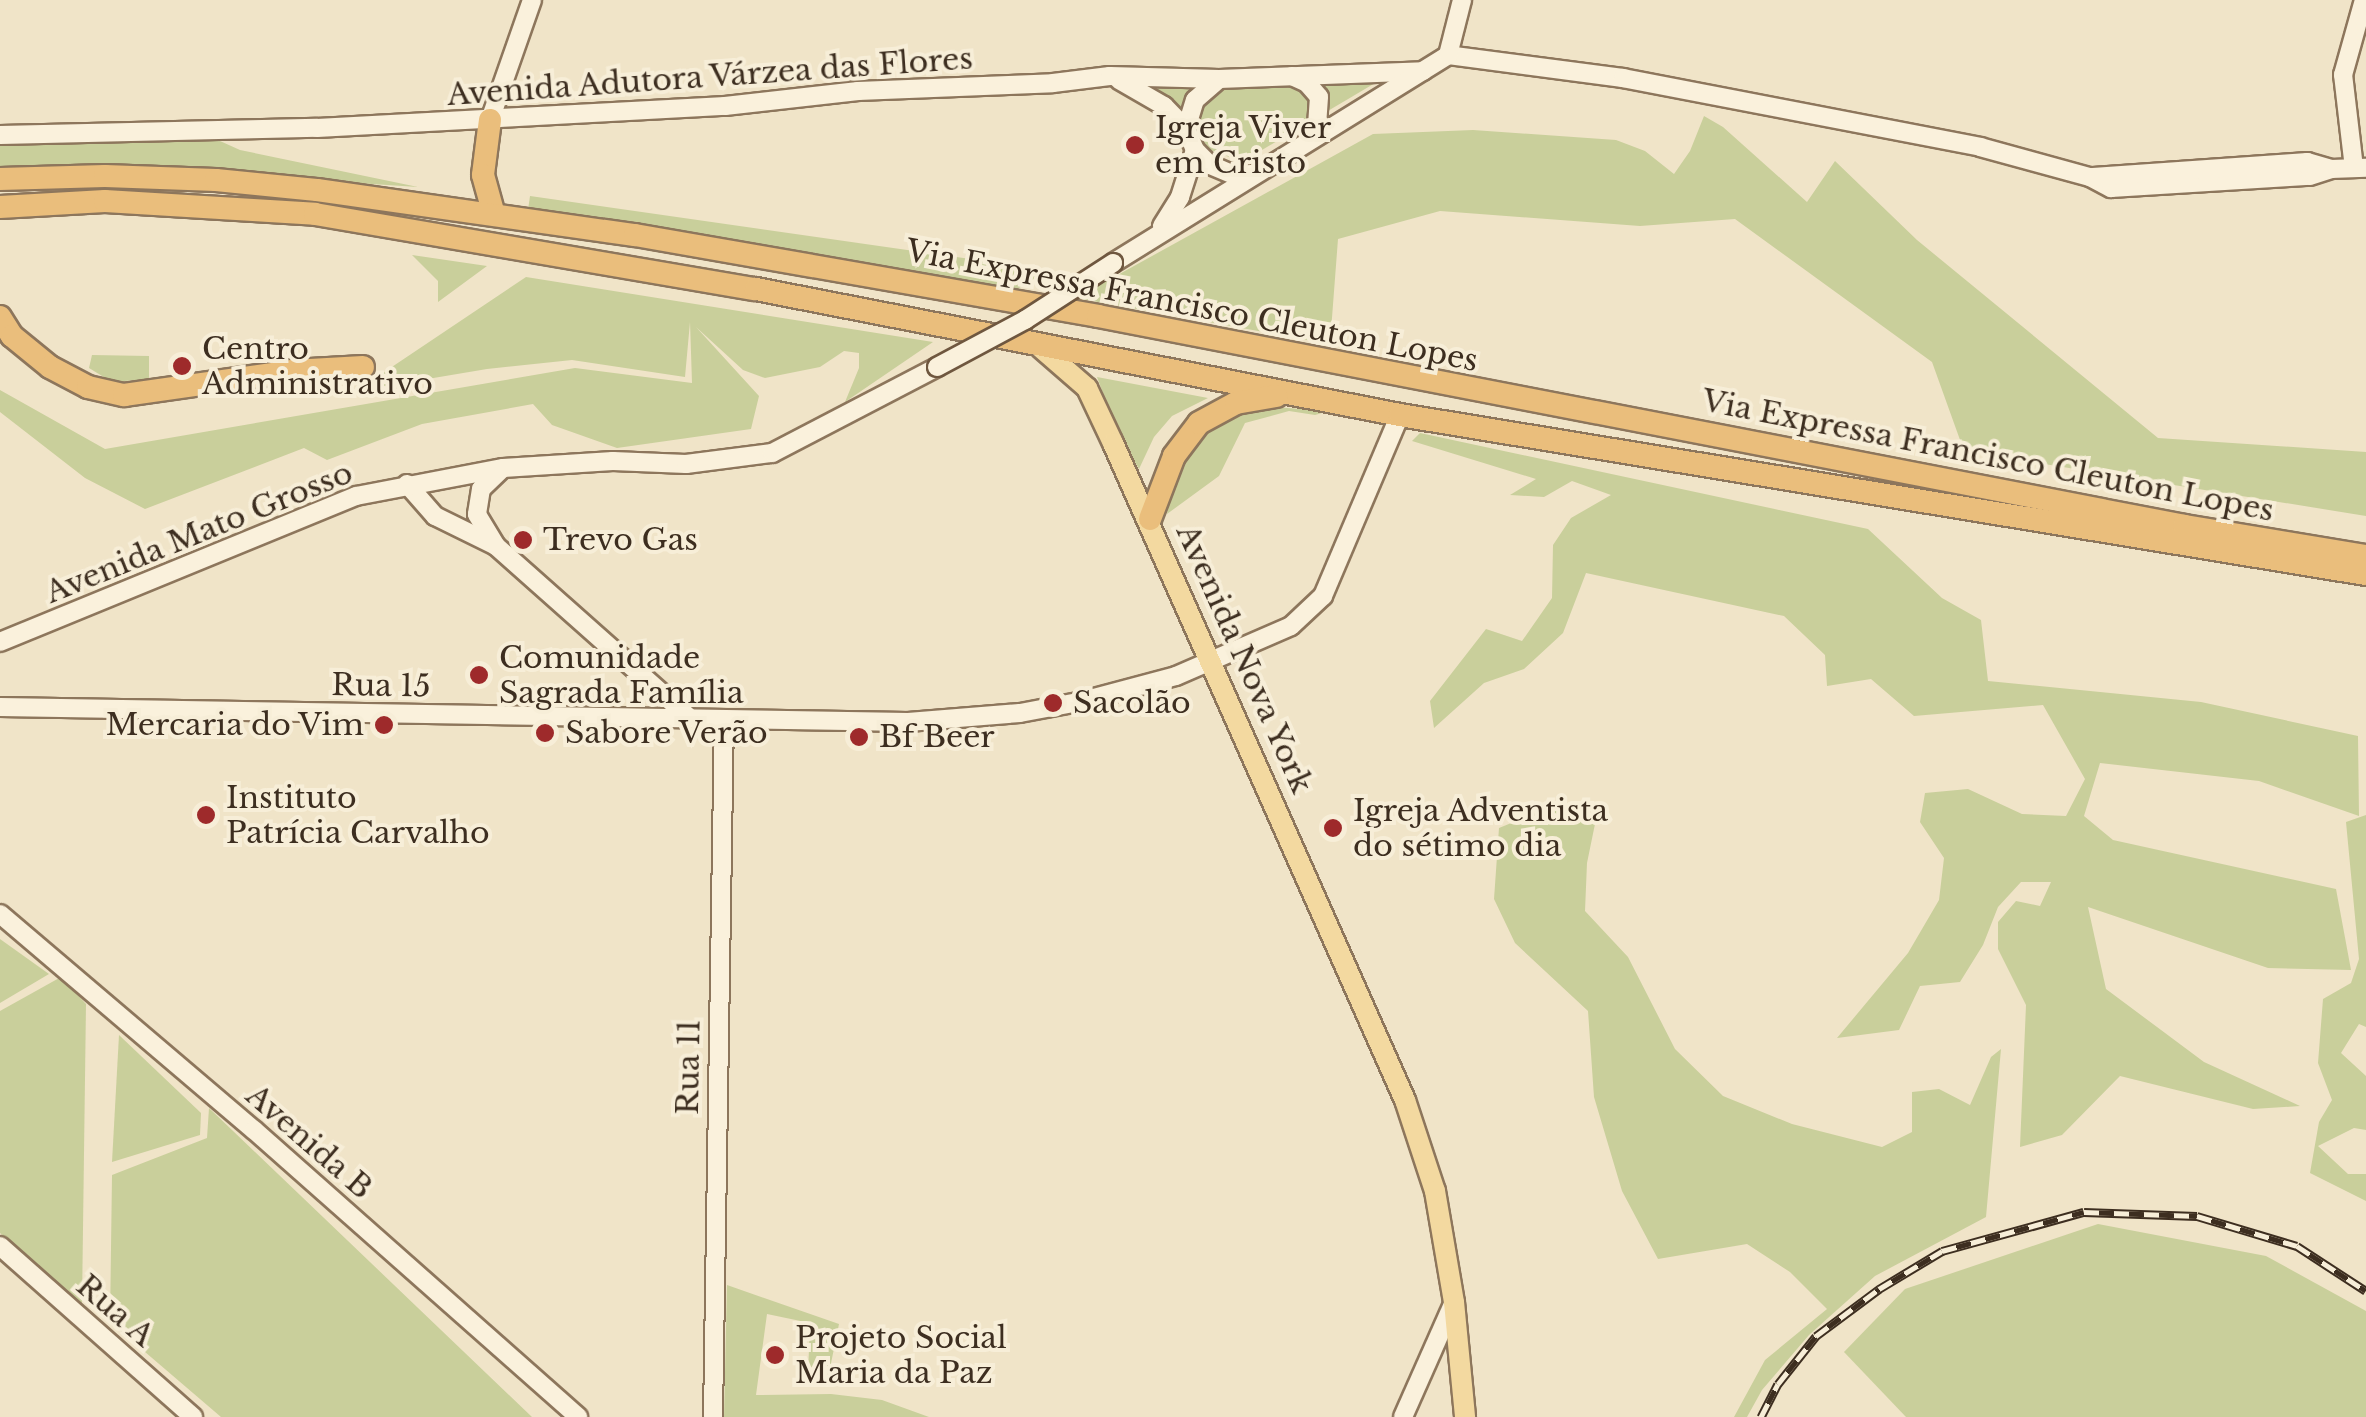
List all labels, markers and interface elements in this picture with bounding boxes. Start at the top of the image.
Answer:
street label: Avenida Adutora Várzea das Flores [444,41,976,113]
place label: Igreja Viver em Cristo [1155,110,1333,180]
marker: Igreja Viver em Cristo [1124,134,1146,156]
street label: Via Expressa Francisco Cleuton Lopes [903,233,1481,379]
place label: Centro Administrativo [202,331,433,402]
marker: Centro Administrativo [171,355,193,377]
street label: Via Expressa Francisco Cleuton Lopes [1699,383,2277,529]
street label: Avenida Mato Grosso [40,455,358,611]
street label: Avenida Nova York [1168,518,1320,800]
place label: Trevo Gas [543,522,698,558]
marker: Trevo Gas [512,529,534,551]
place label: Comunidade Sagrada Família [499,640,744,710]
marker: Comunidade Sagrada Família [468,664,490,686]
street label: Rua 15 [331,667,431,705]
place label: Sacolão [1073,685,1191,721]
marker: Sacolão [1042,692,1064,714]
place label: Mercaria do Vim [104,707,364,743]
marker: Mercaria do Vim [373,714,395,736]
place label: Sabore Verão [565,715,769,751]
place label: Bf Beer [879,719,995,755]
marker: Sabore Verão [534,722,556,744]
marker: Bf Beer [848,726,870,748]
place label: Instituto Patrícia Carvalho [226,780,490,850]
place label: Igreja Adventista do sétimo dia [1353,793,1610,864]
marker: Instituto Patrícia Carvalho [195,804,217,826]
marker: Igreja Adventista do sétimo dia [1322,817,1344,839]
street label: Rua 11 [670,1019,708,1115]
street label: Avenida B [238,1077,380,1207]
street label: Rua A [68,1267,162,1355]
place label: Projeto Social Maria da Paz [795,1320,1007,1390]
marker: Projeto Social Maria da Paz [764,1344,786,1366]

